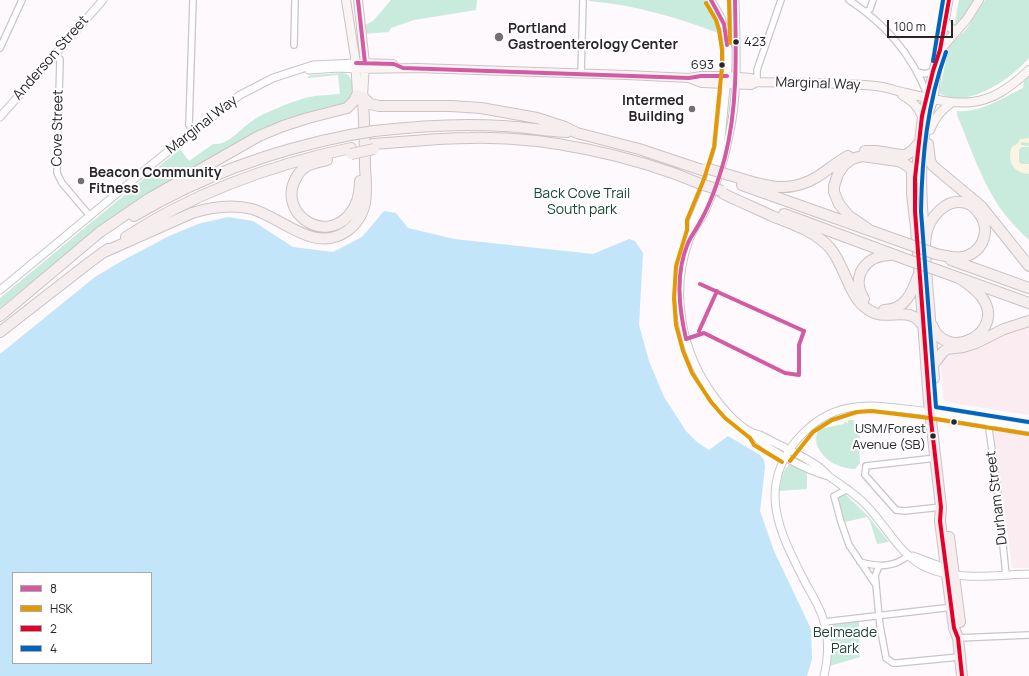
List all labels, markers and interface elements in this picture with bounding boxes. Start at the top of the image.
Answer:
street label: Anderson Street [10,12,92,104]
scale bar [889,12,955,38]
text: 100 m [894,18,926,35]
place label: Portland Gastroenterology Center [508,21,678,54]
marker: Portland Gastroenterology Center [493,31,505,43]
place label: 423 [744,34,766,50]
marker: 423 [731,37,741,47]
place label: 693 [691,57,714,73]
marker: 693 [717,60,727,70]
street label: Marginal Way [775,74,861,94]
street label: Cove Street [49,89,67,167]
street label: Marginal Way [163,92,241,158]
place label: Intermed Building [622,93,684,126]
marker: Intermed Building [687,104,697,114]
place label: Beacon Community Fitness [89,165,222,198]
marker: Beacon Community Fitness [76,176,86,186]
park label: Back Cove Trail South park [534,186,630,218]
unlabelled marker [949,417,959,427]
place label: USM/Forest Avenue (SB) [852,421,926,452]
marker: USM/Forest Avenue (SB) [928,431,938,441]
street label: Durham Street [983,450,1011,546]
legend [12,572,152,664]
text: 8 [50,580,57,597]
text: HSK [50,600,73,617]
text: 2 [50,620,57,637]
park label: Belmeade Park [813,625,877,658]
text: 4 [50,640,57,657]

